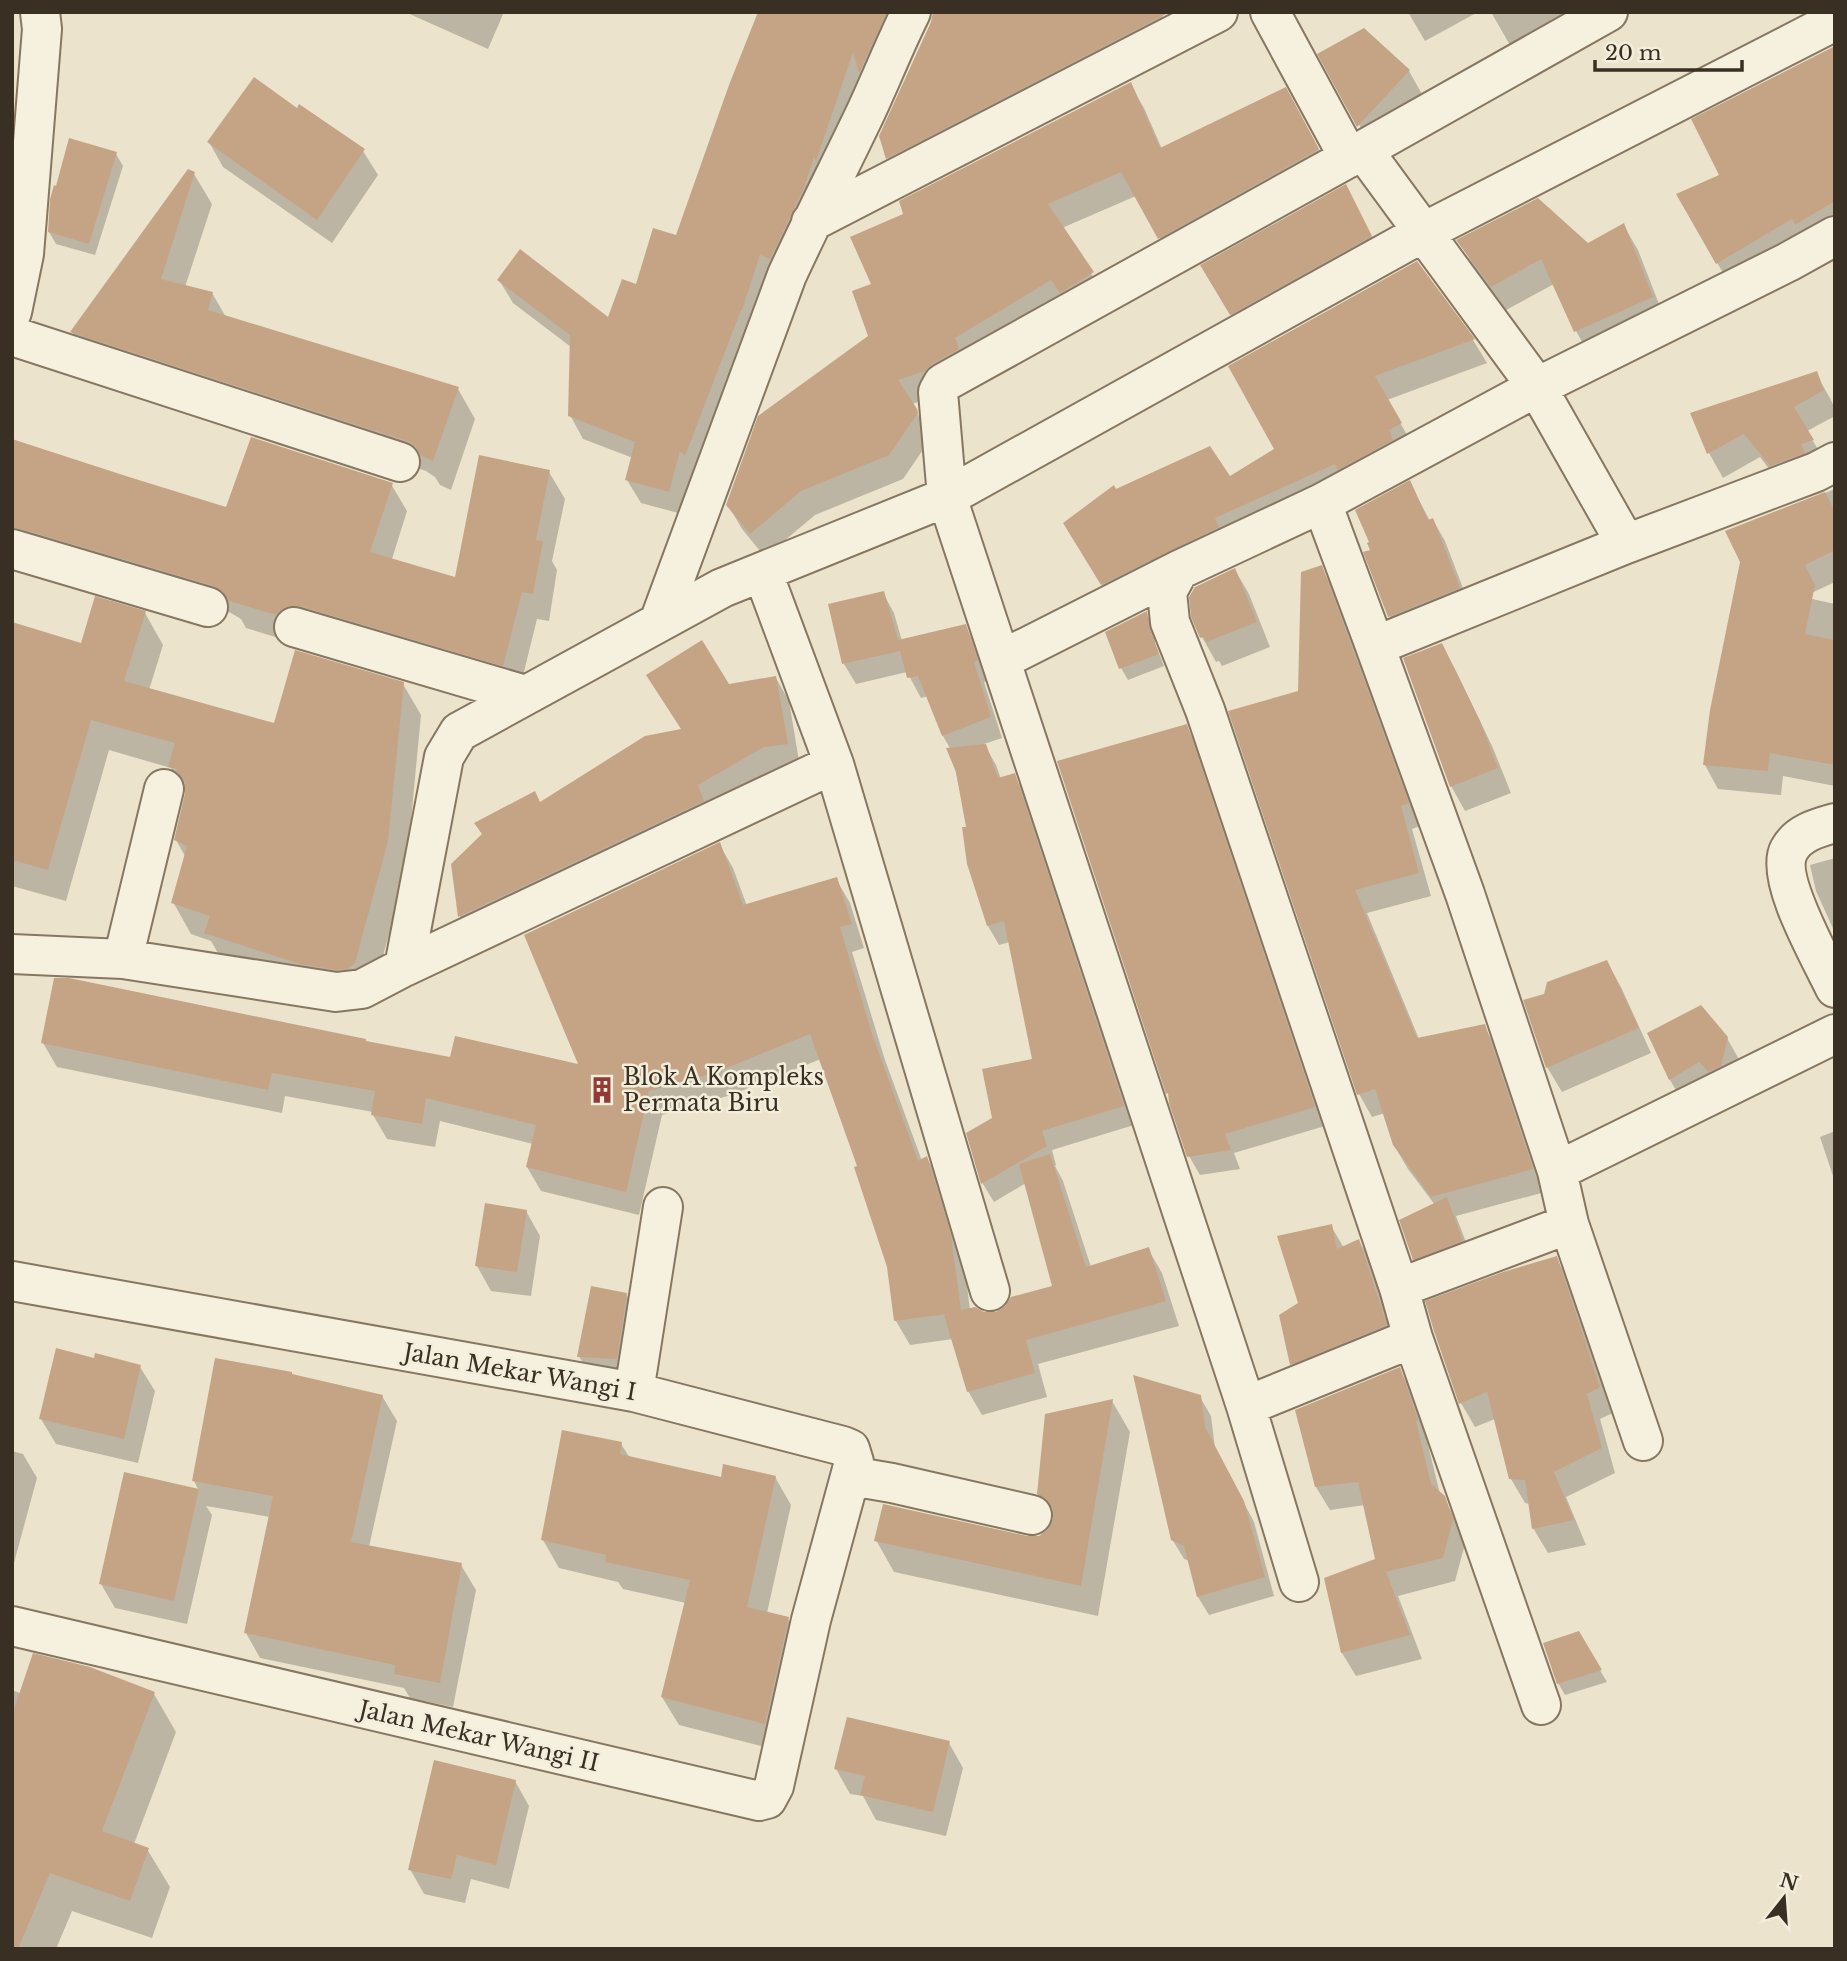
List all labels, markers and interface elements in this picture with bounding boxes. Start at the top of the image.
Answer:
scale bar [1595,28,1742,72]
text: 20 m [1605,40,1662,66]
place label: Blok A Kompleks Permata Biru [623,1063,824,1117]
building icon: Blok A Kompleks Permata Biru [587,1075,617,1105]
street label: Jalan Mekar Wangi I [399,1337,639,1406]
street label: Jalan Mekar Wangi II [353,1694,602,1777]
north arrow [1749,1863,1819,1933]
text: N [1777,1869,1801,1896]

